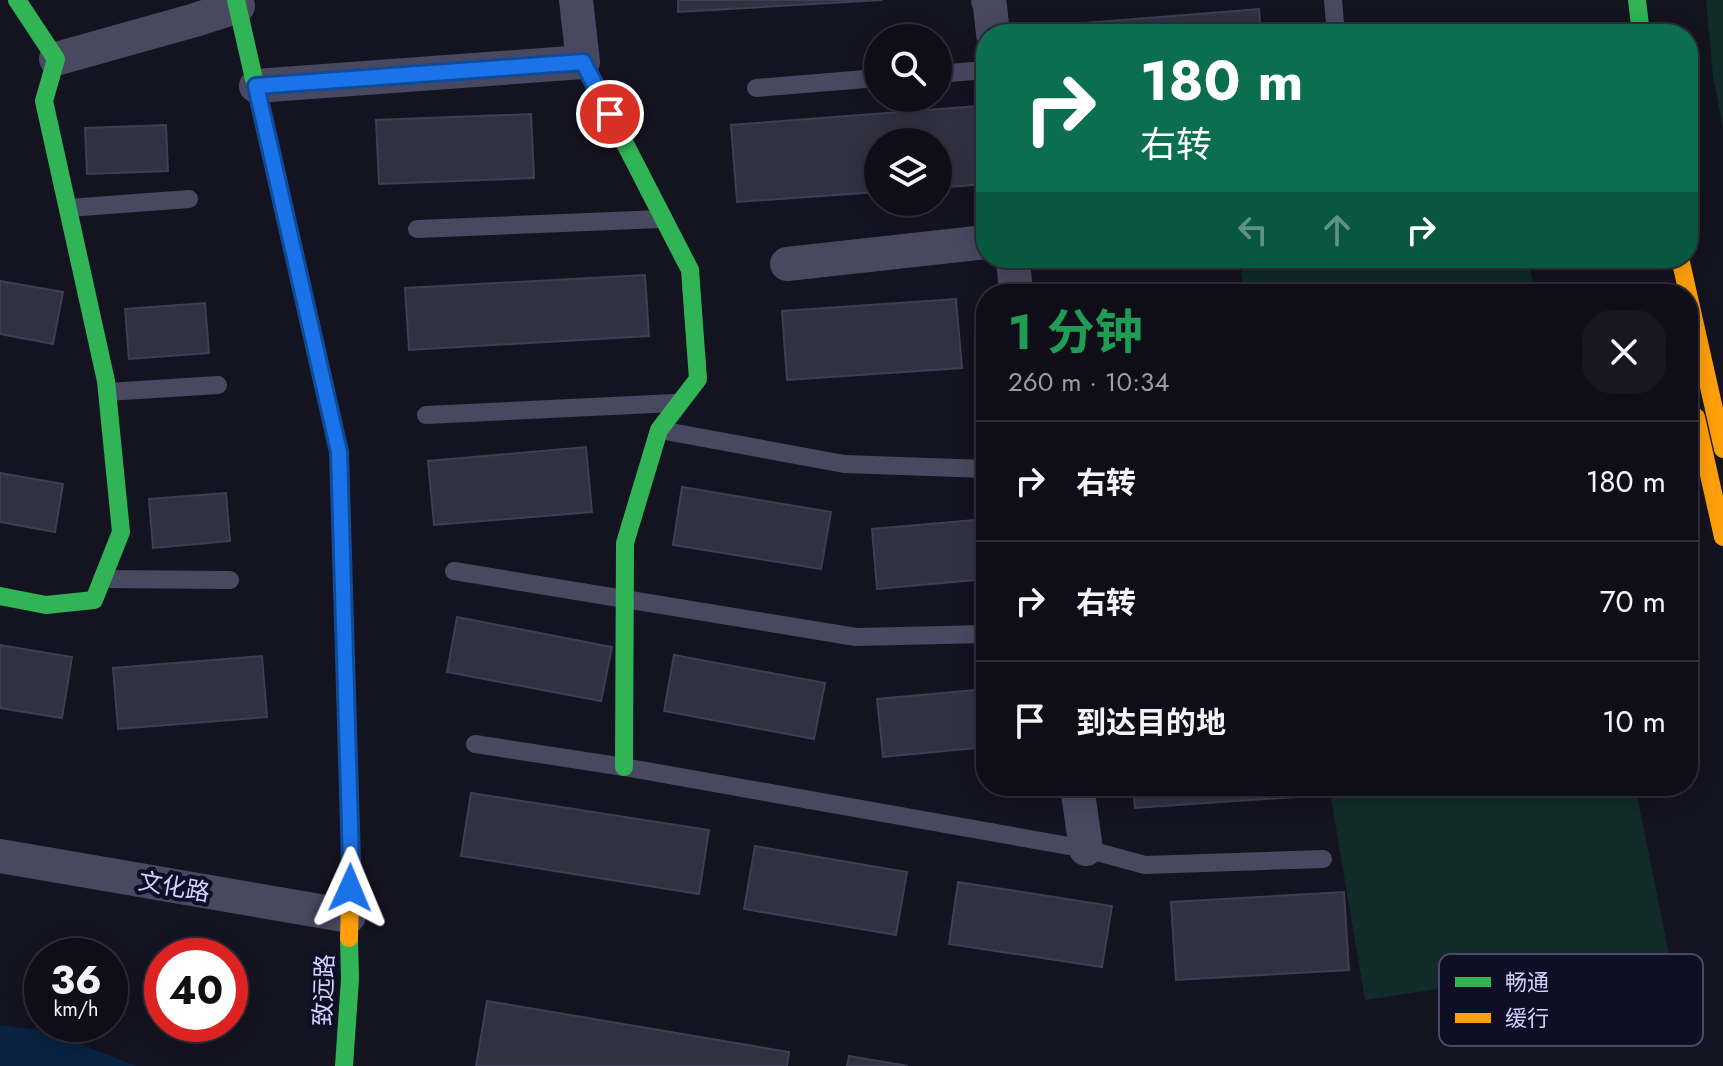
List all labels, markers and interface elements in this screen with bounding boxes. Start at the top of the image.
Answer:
map controls [864,24,952,216]
button: search [864,24,952,112]
text: 180 m [1140,40,1303,121]
icon: right [1008,56,1112,160]
pin [576,80,644,148]
icon: arrive [588,92,632,136]
text: 右转 [1140,118,1212,170]
button: layers [864,128,952,216]
icon: left [1231,208,1275,252]
icon: ahead [1315,208,1359,252]
icon: right [1399,208,1443,252]
text: 1 分钟 [1008,298,1143,367]
button: close [1582,310,1666,394]
text: 260 m · 10:34 [1008,363,1169,401]
icon: right [1008,459,1052,503]
text: 180 m [1586,460,1666,503]
text: 右转 [1076,461,1136,504]
icon: right [1008,579,1052,623]
text: 70 m [1600,580,1666,623]
text: 右转 [1076,581,1136,624]
icon: arrive [1008,699,1052,743]
text: 10 m [1602,700,1666,743]
text: 到达目的地 [1076,701,1226,744]
position arrow [308,846,392,930]
street label: 文化路 [136,863,213,910]
speed limit sign: 40 [144,938,248,1042]
text: 36 [50,951,102,1009]
street label: 致远路 [305,953,342,1027]
legend [1439,954,1703,1046]
text: 畅通 [1505,966,1549,998]
text: km/h [53,995,99,1024]
text: 缓行 [1505,1002,1549,1034]

